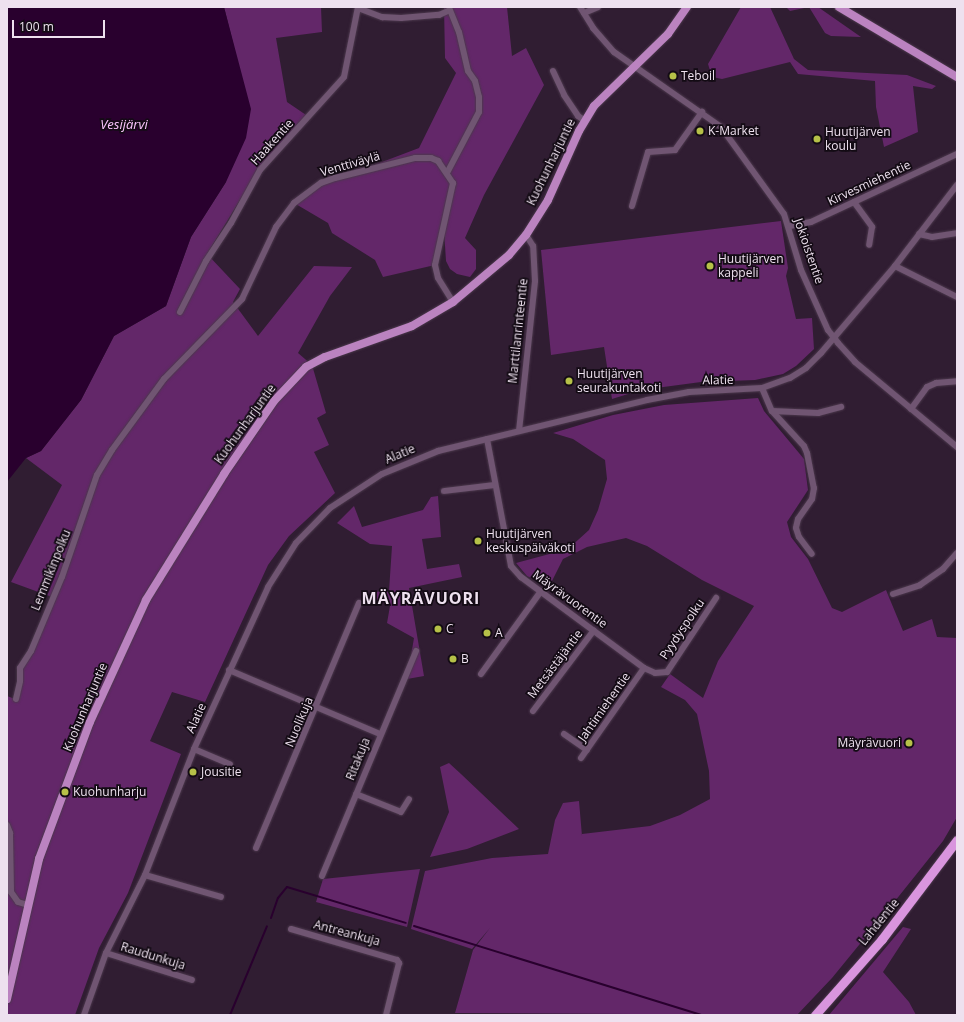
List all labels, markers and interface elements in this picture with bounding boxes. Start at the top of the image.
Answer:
scale bar [14,12,107,38]
text: 100 m [19,18,54,35]
place label: Teboil [681,69,715,83]
marker: Teboil [668,71,678,81]
water label: Vesijärvi [100,116,148,132]
street label: Haakentie [248,116,296,168]
street label: Kuohunharjuntie [524,116,578,208]
place label: K-Market [708,124,759,138]
place label: Huutijärven koulu [825,125,891,153]
marker: K-Market [695,126,705,136]
marker: Huutijärven koulu [812,134,822,144]
street label: Venttiväylä [319,149,381,179]
street label: Kirvesmiehentie [825,157,913,209]
street label: Jokioistentie [791,216,827,286]
place label: Huutijärven kappeli [718,252,784,280]
marker: Huutijärven kappeli [705,261,715,271]
street label: Marttilanrinteentie [505,278,531,384]
place label: Huutijärven seurakuntakoti [577,367,661,395]
street label: Alatie [702,373,734,387]
marker: Huutijärven seurakuntakoti [564,376,574,386]
street label: Kuohunharjuntie [211,381,279,467]
street label: Alatie [383,441,417,467]
street label: Lemmikinpolku [28,527,74,613]
place label: Huutijärven keskuspäiväkoti [486,527,575,555]
marker: Huutijärven keskuspäiväkoti [473,536,483,546]
street label: Mäyrävuorentie [530,567,610,631]
district label: MÄYRÄVUORI [362,588,480,608]
street label: Pyydyspolku [657,596,707,662]
place label: C [446,622,454,636]
marker: C [433,624,443,634]
place label: A [495,626,503,640]
street label: Metsästäjäntie [525,627,585,701]
marker: A [482,628,492,638]
place label: B [461,652,469,666]
marker: B [448,654,458,664]
street label: Kuohunharjuntie [60,661,110,753]
street label: Jahtimiehentie [575,670,633,744]
street label: Nuolikuja [282,695,316,749]
street label: Alatie [183,701,209,735]
street label: Ritakuja [343,736,373,782]
place label: Mäyrävuori [837,736,901,750]
marker: Mäyrävuori [904,738,914,748]
place label: Jousitie [201,765,242,779]
marker: Jousitie [188,767,198,777]
place label: Kuohunharju [73,785,146,799]
marker: Kuohunharju [60,787,70,797]
street label: Lahdentie [856,896,902,948]
street label: Antreankuja [312,917,382,949]
street label: Raudunkuja [119,939,187,973]

